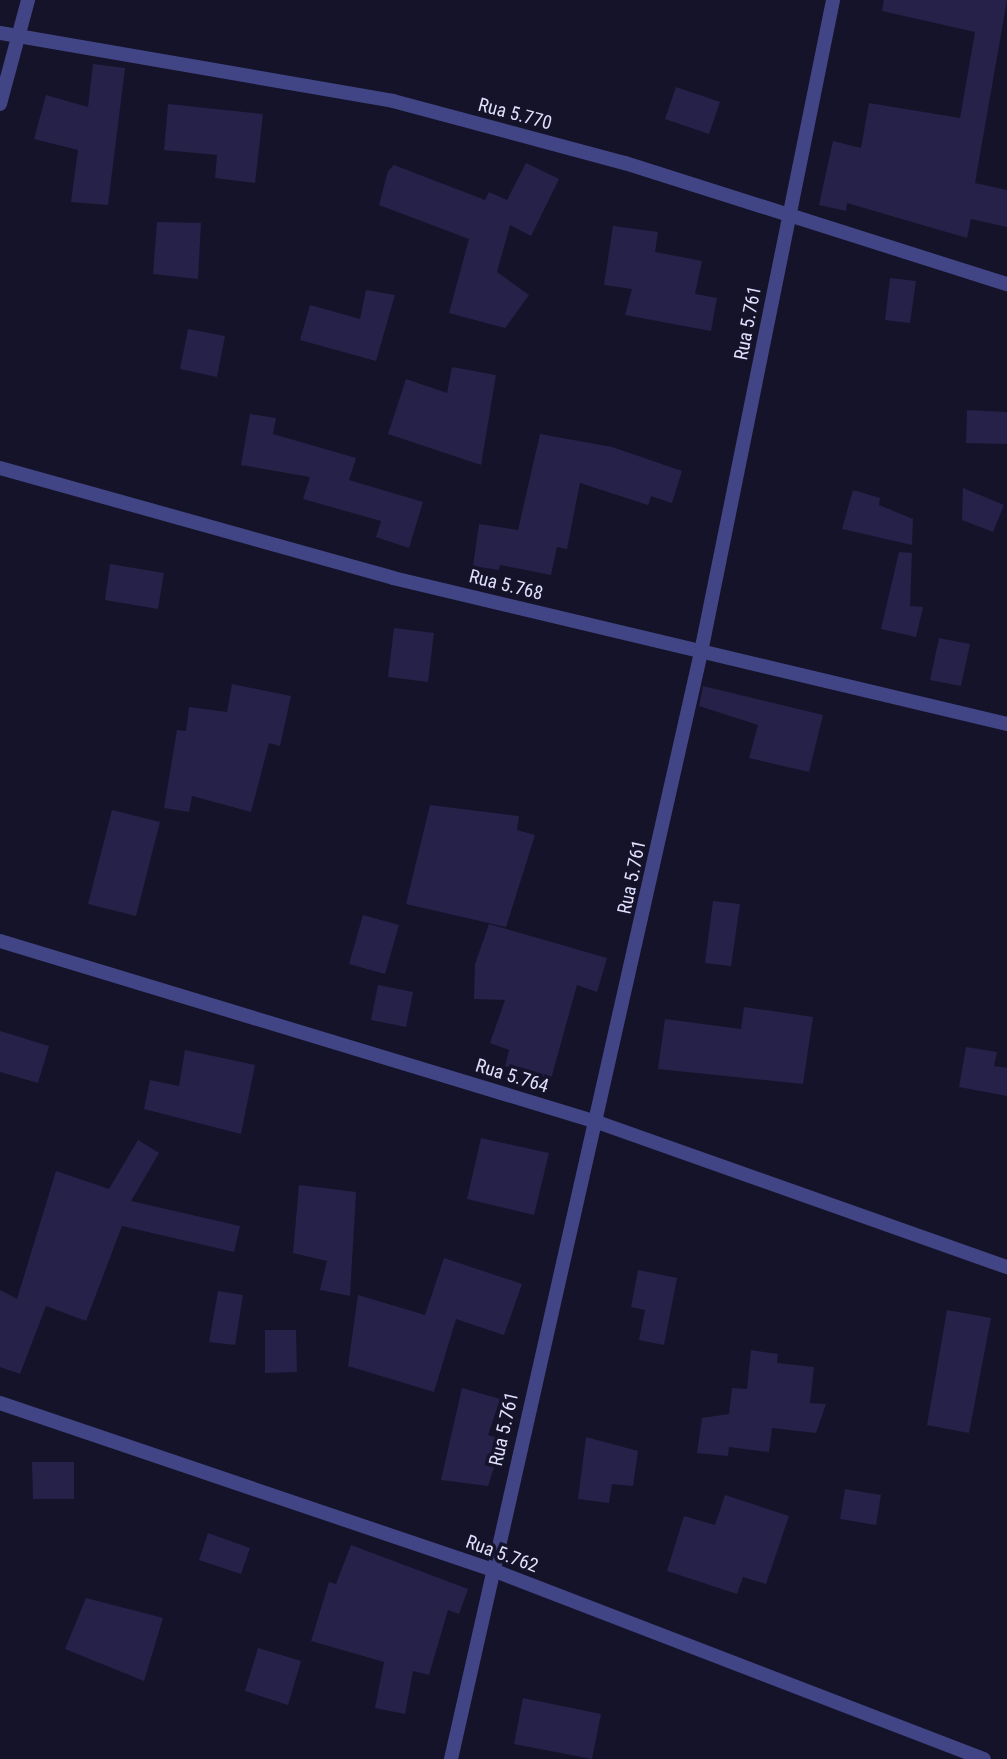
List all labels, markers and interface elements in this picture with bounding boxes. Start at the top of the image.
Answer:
street label: Rua 5.770 [476,93,554,135]
street label: Rua 5.761 [730,284,766,362]
street label: Rua 5.768 [467,565,545,605]
street label: Rua 5.761 [613,838,651,916]
street label: Rua 5.764 [473,1054,551,1098]
street label: Rua 5.761 [484,1390,524,1468]
street label: Rua 5.762 [463,1530,541,1578]

